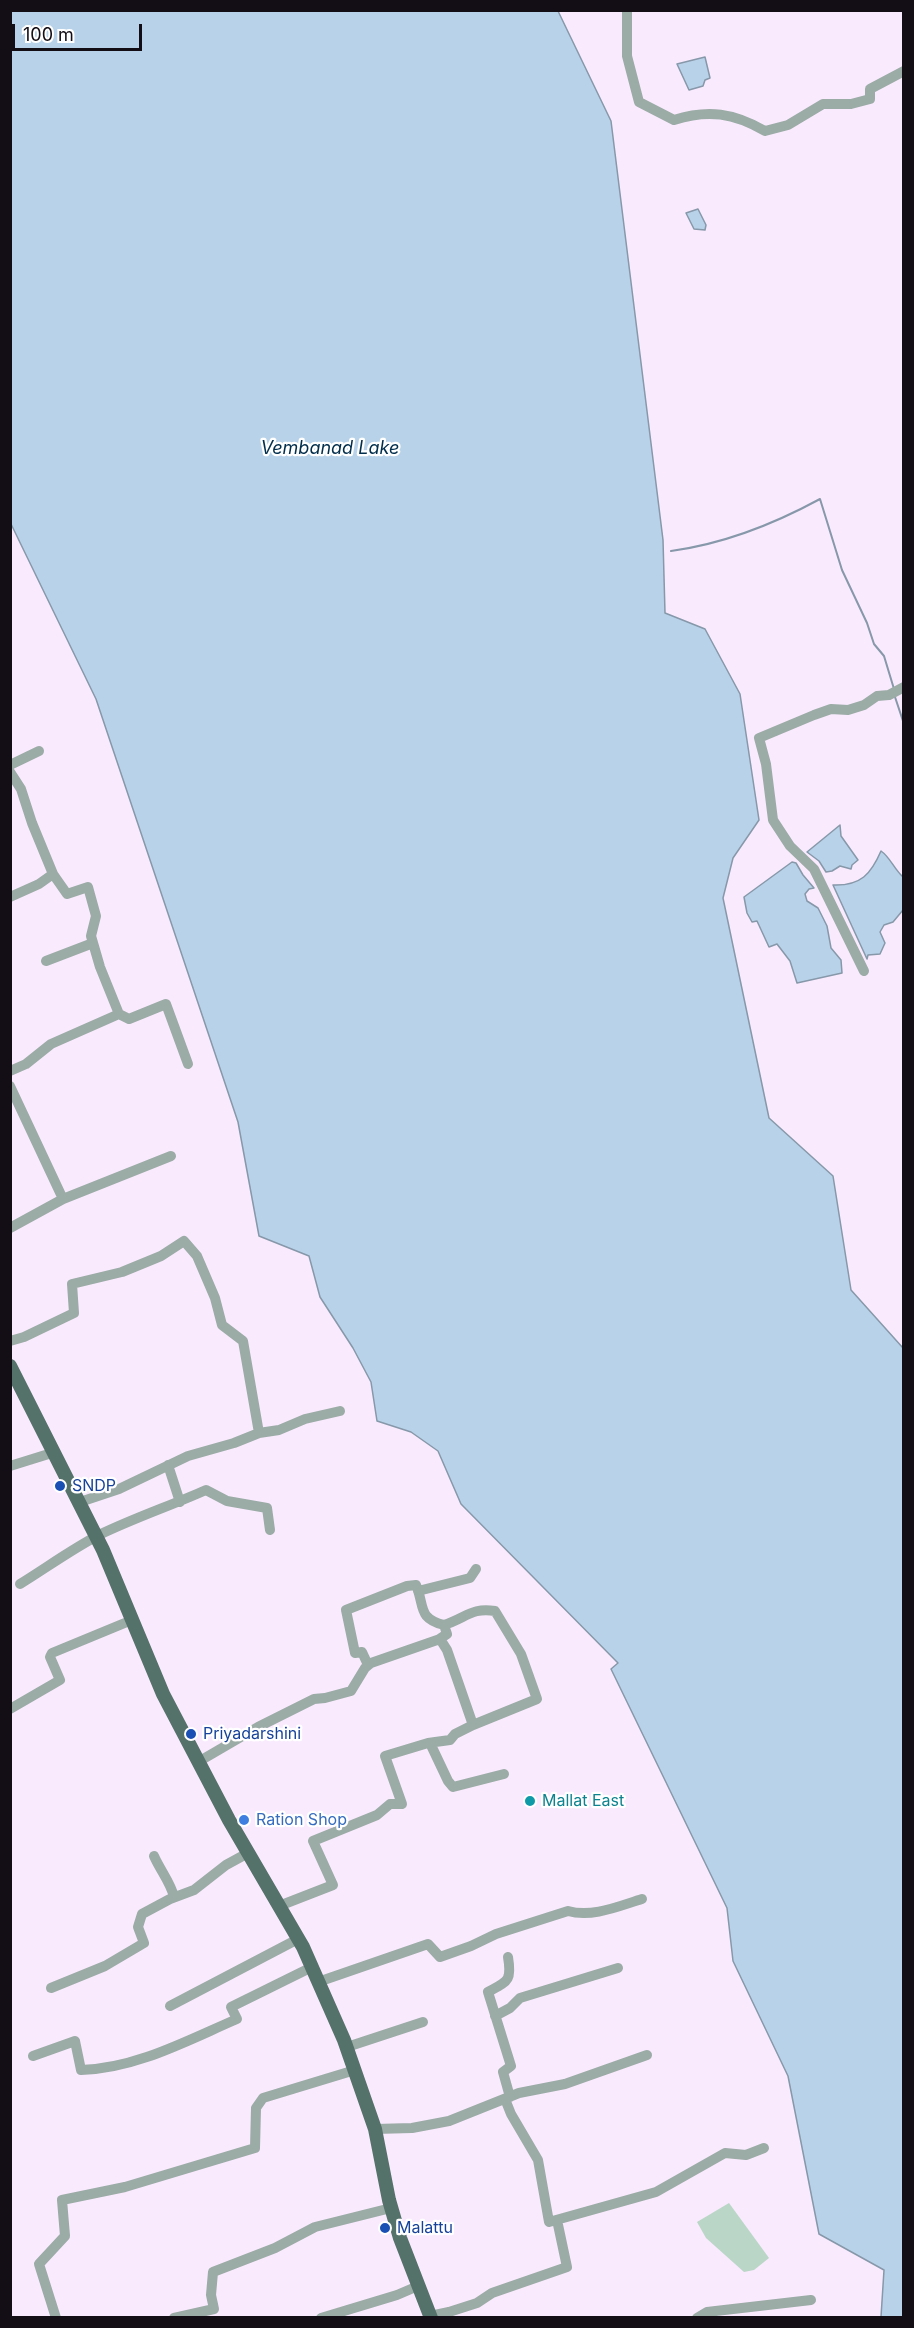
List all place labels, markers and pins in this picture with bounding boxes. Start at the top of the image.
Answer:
place label: SNDP [72,1476,116,1496]
marker: SNDP [53,1479,67,1493]
place label: Priyadarshini [203,1724,301,1744]
marker: Priyadarshini [184,1727,198,1741]
place label: Mallat East [542,1791,624,1811]
marker: Mallat East [523,1794,537,1808]
place label: Ration Shop [256,1810,347,1830]
marker: Ration Shop [237,1813,251,1827]
place label: Malattu [397,2218,453,2238]
marker: Malattu [378,2221,392,2235]

